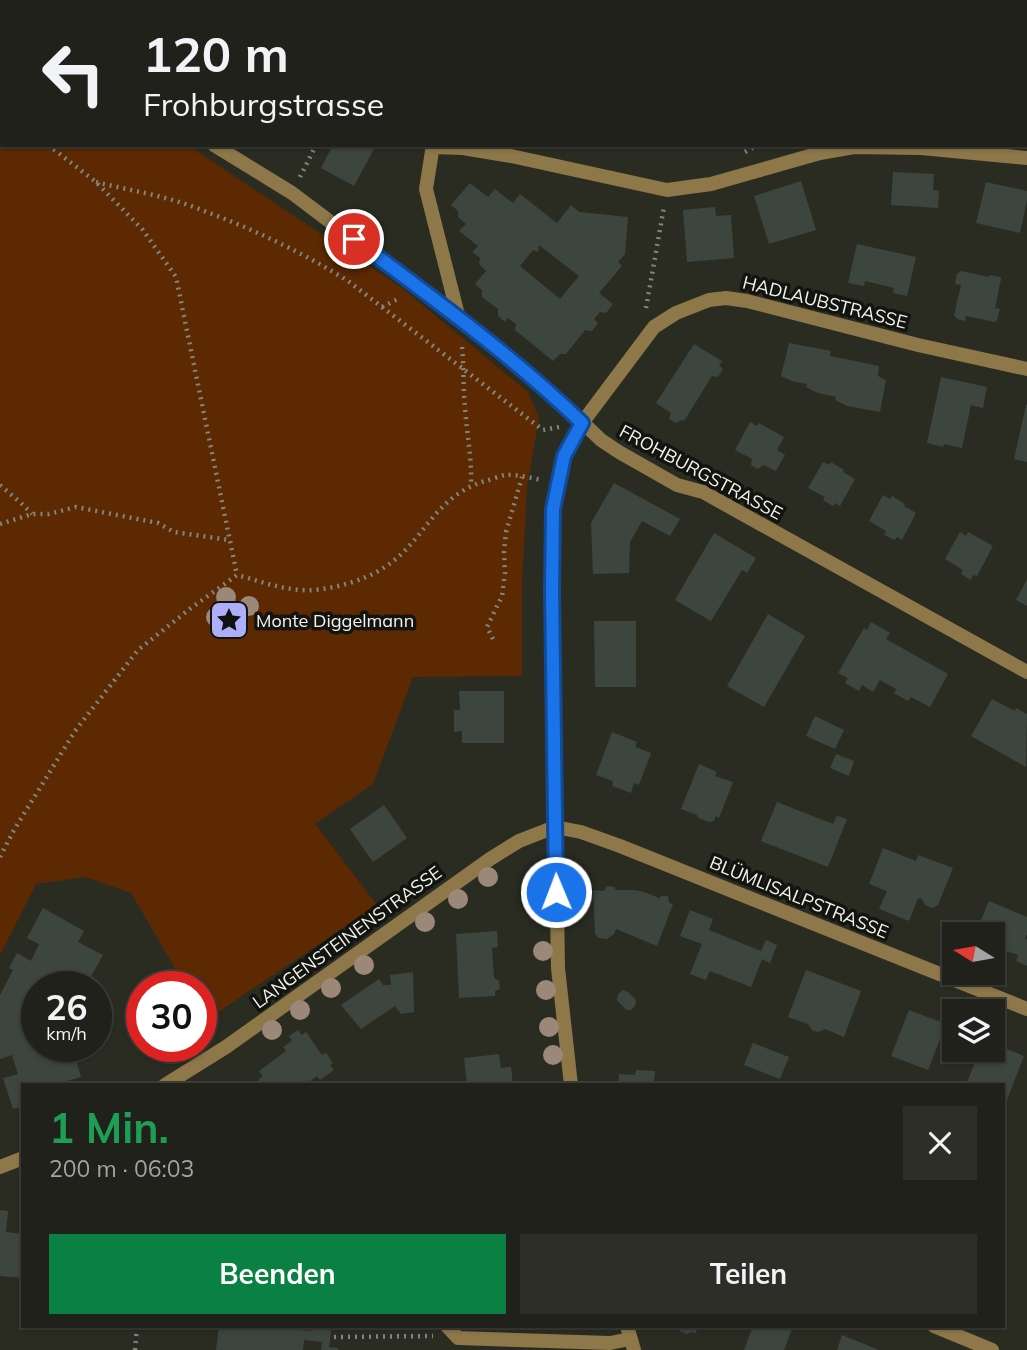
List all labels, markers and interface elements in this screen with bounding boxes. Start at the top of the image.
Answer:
text: 120 m [143,23,289,84]
icon: left [28,28,119,119]
text: Frohburgstrasse [143,84,384,124]
pin [324,209,384,269]
icon: arrive [335,220,373,258]
street label: HADLAUBSTRASSE [740,270,910,334]
street label: FROHBURGSTRASSE [616,419,786,525]
place icon: Monte Diggelmann [208,599,250,641]
place label: Monte Diggelmann [256,609,414,632]
street label: BLÜMLISALPSTRASSE [706,851,892,943]
position arrow [519,855,593,929]
street label: LANGENSTEINENSTRASSE [248,861,446,1013]
north arrow [942,922,1004,985]
map controls [942,922,1005,1062]
speed limit sign: 30 [126,971,217,1062]
text: 26 [45,985,88,1029]
button: layers [942,999,1005,1062]
text: km/h [46,1022,87,1045]
text: 1 Min. [49,1101,169,1154]
button: close [903,1106,977,1180]
text: 200 m · 06:03 [49,1154,194,1183]
button: Beenden [49,1234,506,1314]
button: Teilen [520,1234,977,1314]

